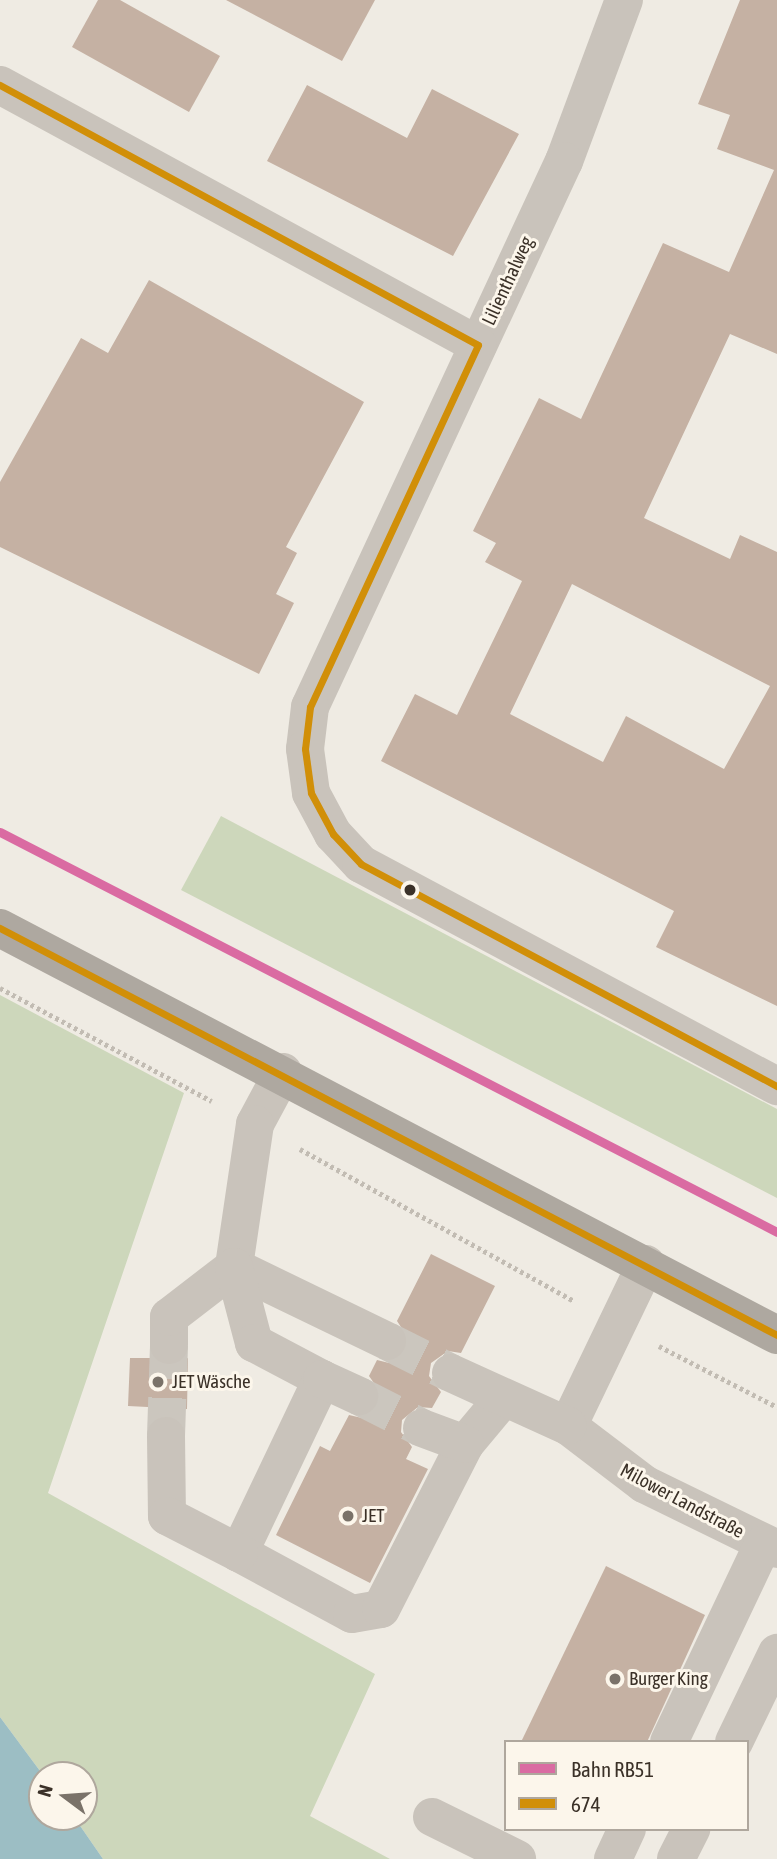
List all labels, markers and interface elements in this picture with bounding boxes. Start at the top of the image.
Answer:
street label: Lilienthalweg [478,233,538,329]
unlabelled marker [403,883,417,897]
place label: JET Wäsche [172,1371,251,1393]
marker: JET Wäsche [150,1374,166,1390]
street label: Milower Landstraße [616,1459,748,1543]
place label: JET [362,1505,385,1527]
marker: JET [340,1508,356,1524]
place label: Burger King [629,1668,708,1690]
marker: Burger King [607,1671,623,1687]
legend [504,1740,749,1831]
text: Bahn RB51 [571,1757,654,1781]
north arrow [28,1761,98,1831]
text: N [33,1782,57,1799]
text: 674 [571,1792,601,1816]

